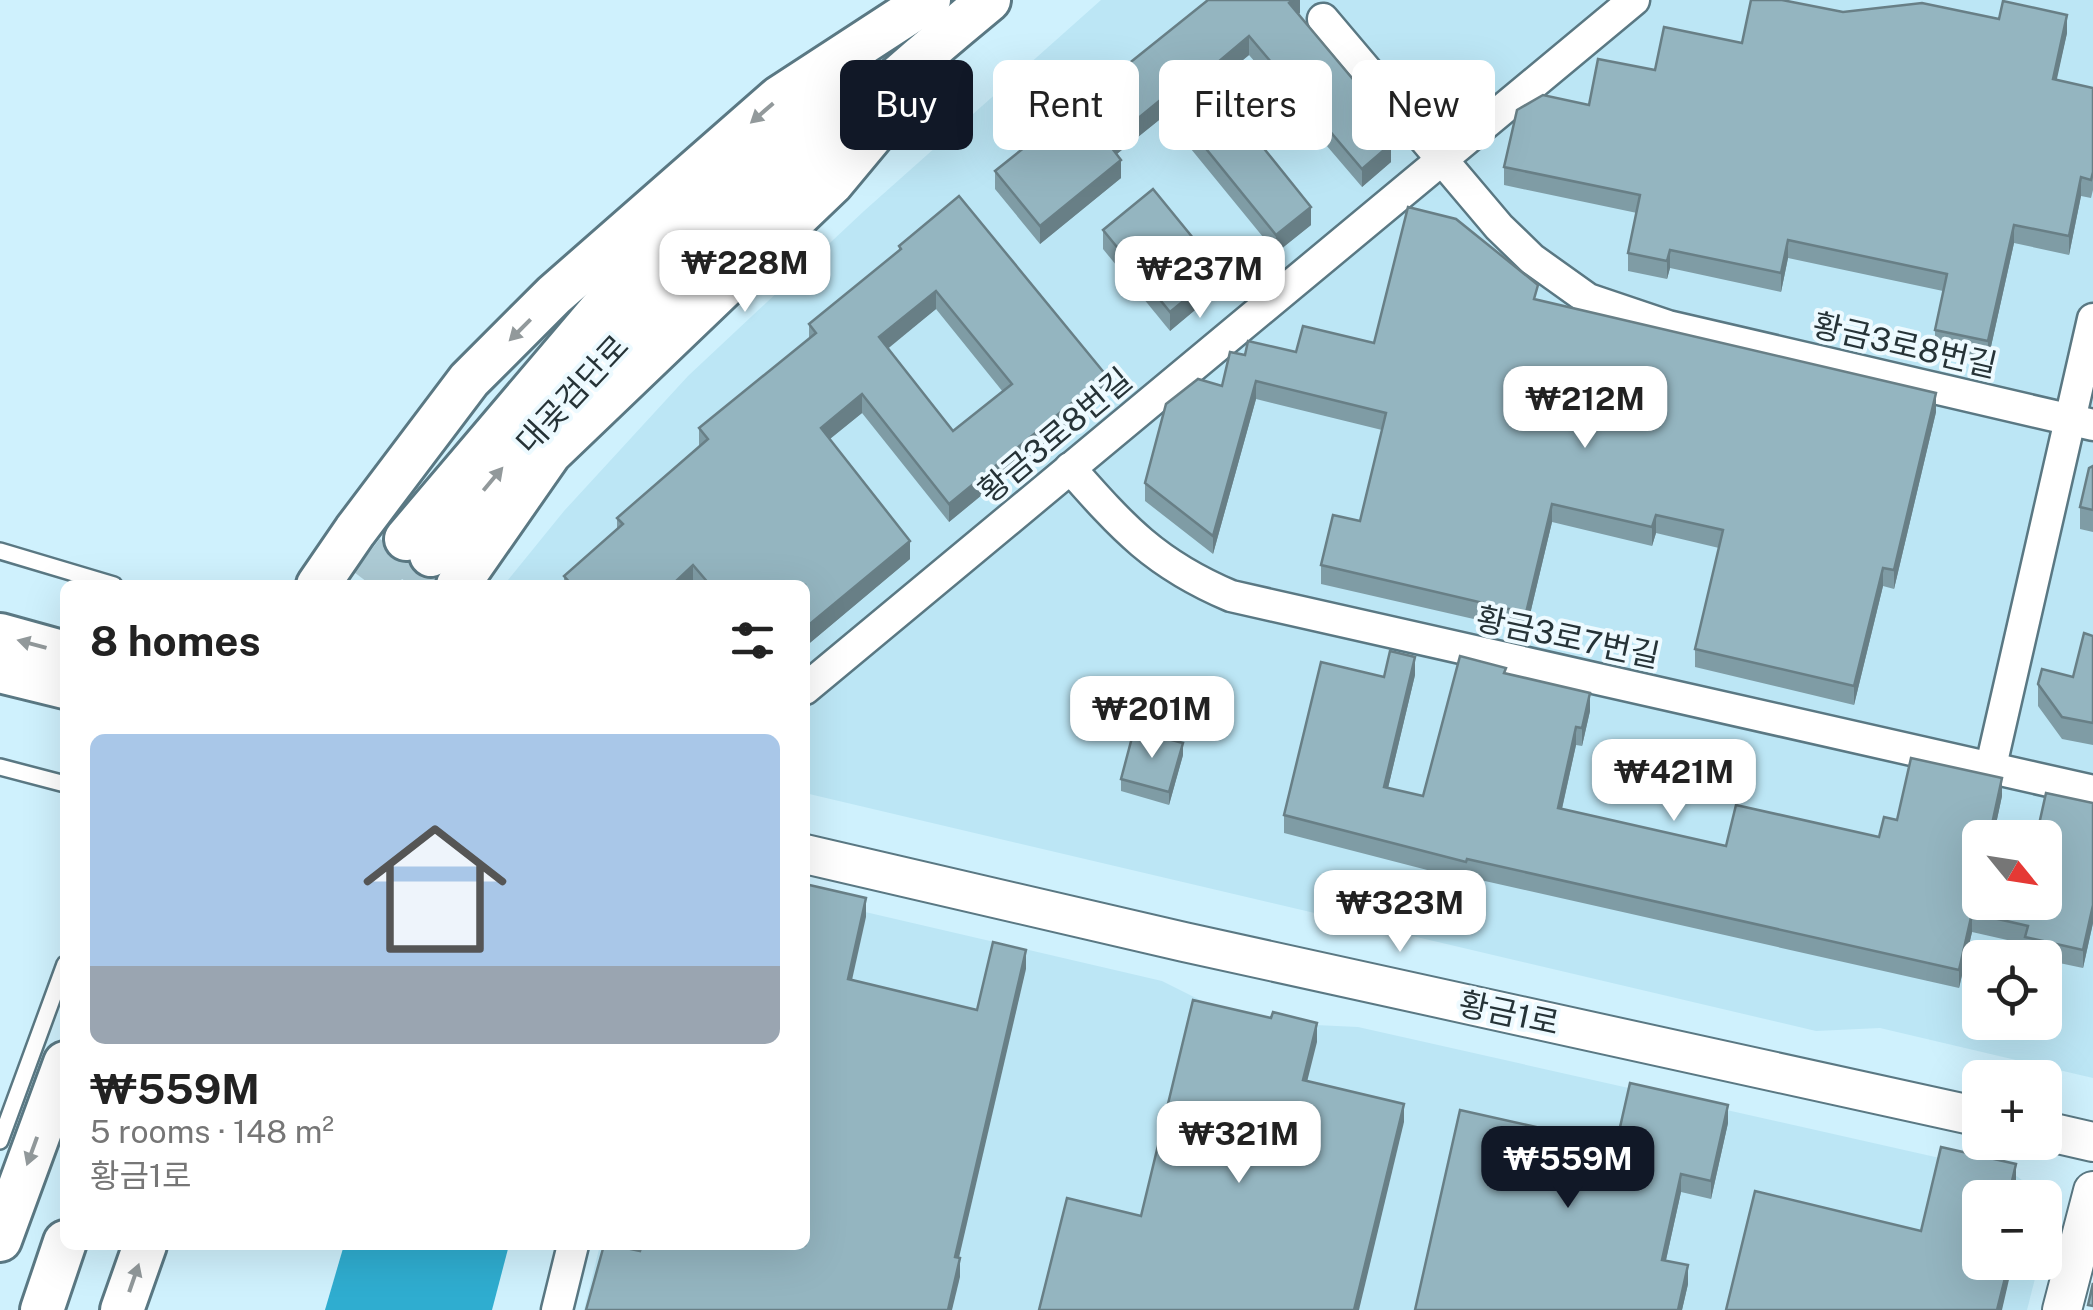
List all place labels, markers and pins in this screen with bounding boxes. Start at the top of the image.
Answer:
pin: ₩228M [675,230,815,315]
pin: ₩237M [1130,236,1270,321]
pin: ₩212M [1515,366,1655,451]
pin: ₩201M [1082,676,1222,761]
pin: ₩421M [1604,739,1744,824]
pin: ₩323M [1330,870,1470,955]
pin: ₩321M [1169,1101,1309,1186]
pin: ₩559M [1498,1126,1638,1211]

